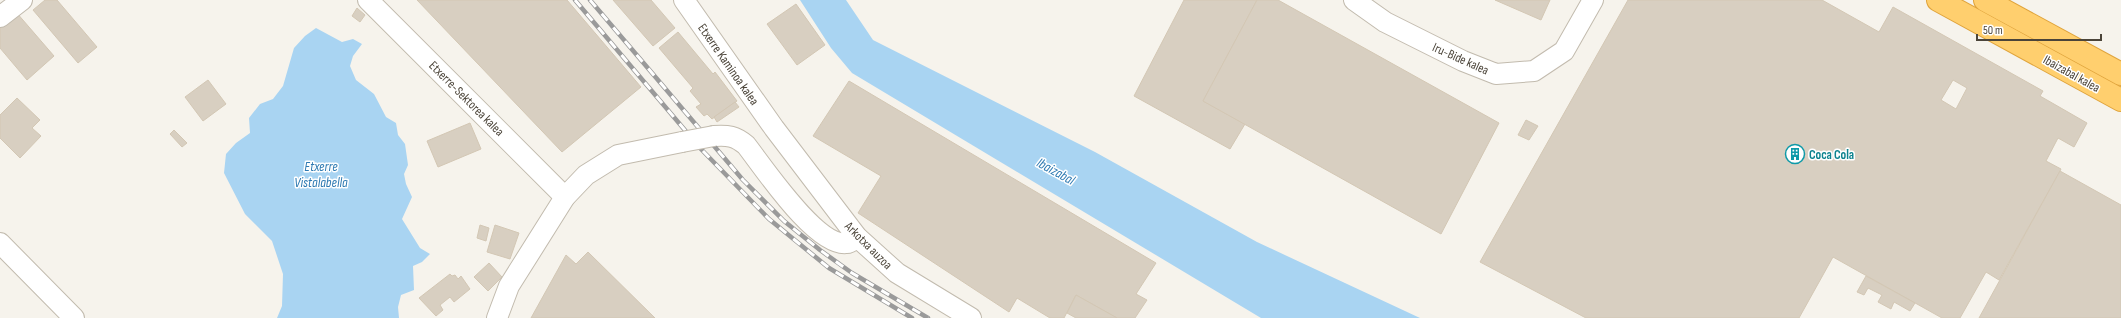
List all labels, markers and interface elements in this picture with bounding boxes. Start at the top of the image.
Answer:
scale bar [1977,16,2101,42]
street label: Etxerre Kaminoa kalea [694,21,762,108]
text: 50 m [1983,23,2003,38]
street label: Iru-Bide kalea [1430,39,1491,78]
street label: Ibaizabal kalea [2040,52,2103,96]
street label: Etxerre-Sektorea kalea [425,58,507,140]
building icon: Coca Cola [1784,143,1806,165]
place label: Coca Cola [1809,147,1854,163]
water label: Ibaizabal [1034,154,1078,189]
water label: Etxerre Vistalabella [294,158,348,191]
street label: Arkotxa auzoa [840,218,895,273]

